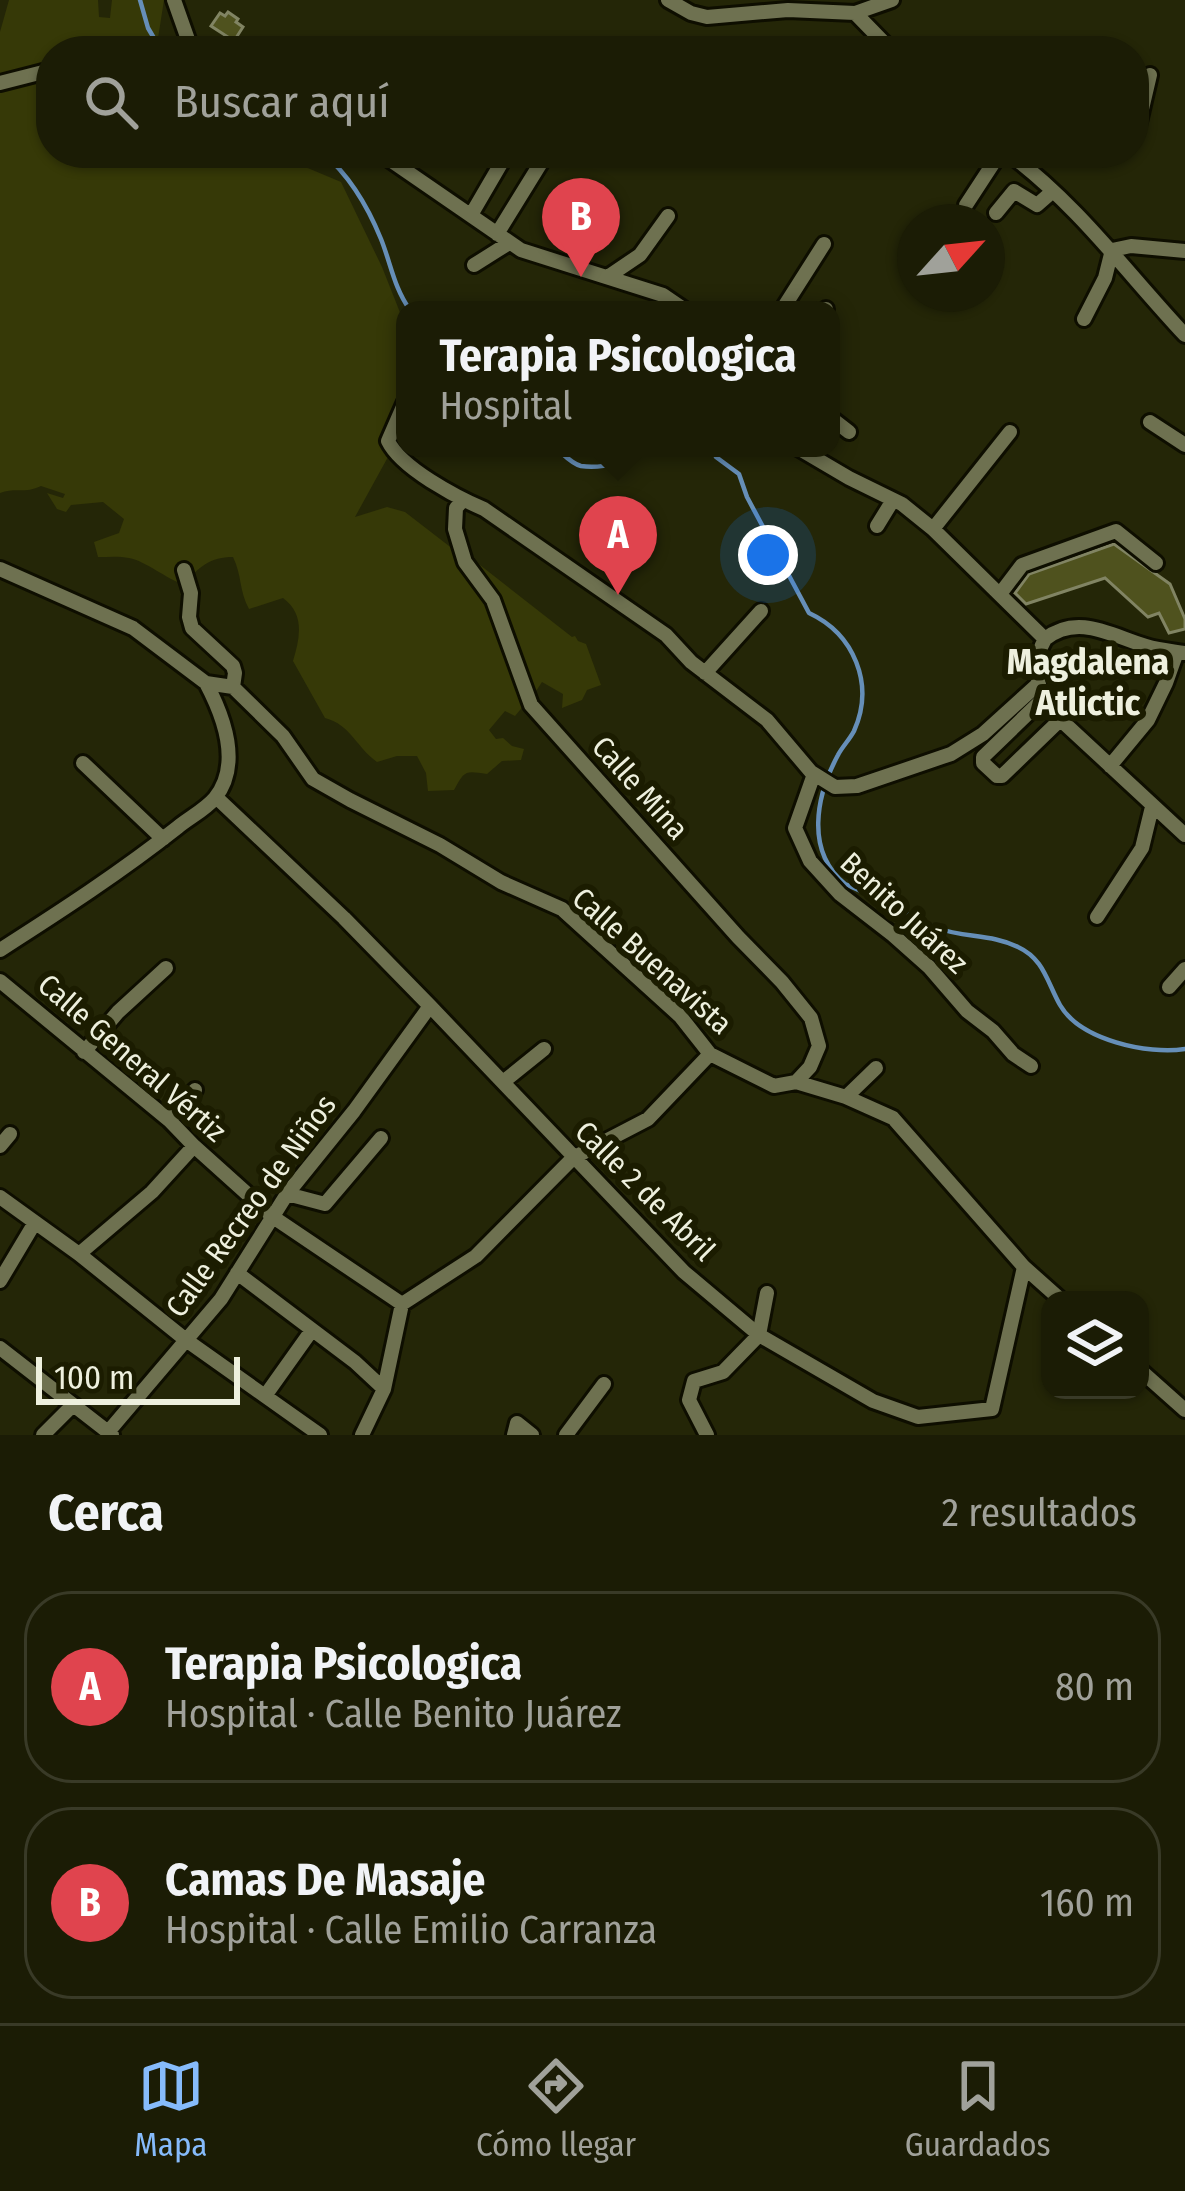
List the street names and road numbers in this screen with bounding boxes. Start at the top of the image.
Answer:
street label: Calle Mina [584,729,696,847]
street label: Benito Juárez [833,845,975,981]
street label: Calle Buenavista [565,880,739,1042]
street label: Calle General Vértiz [31,967,234,1150]
street label: Calle Recreo de Niños [158,1088,344,1324]
street label: Calle 2 de Abril [568,1114,722,1268]

